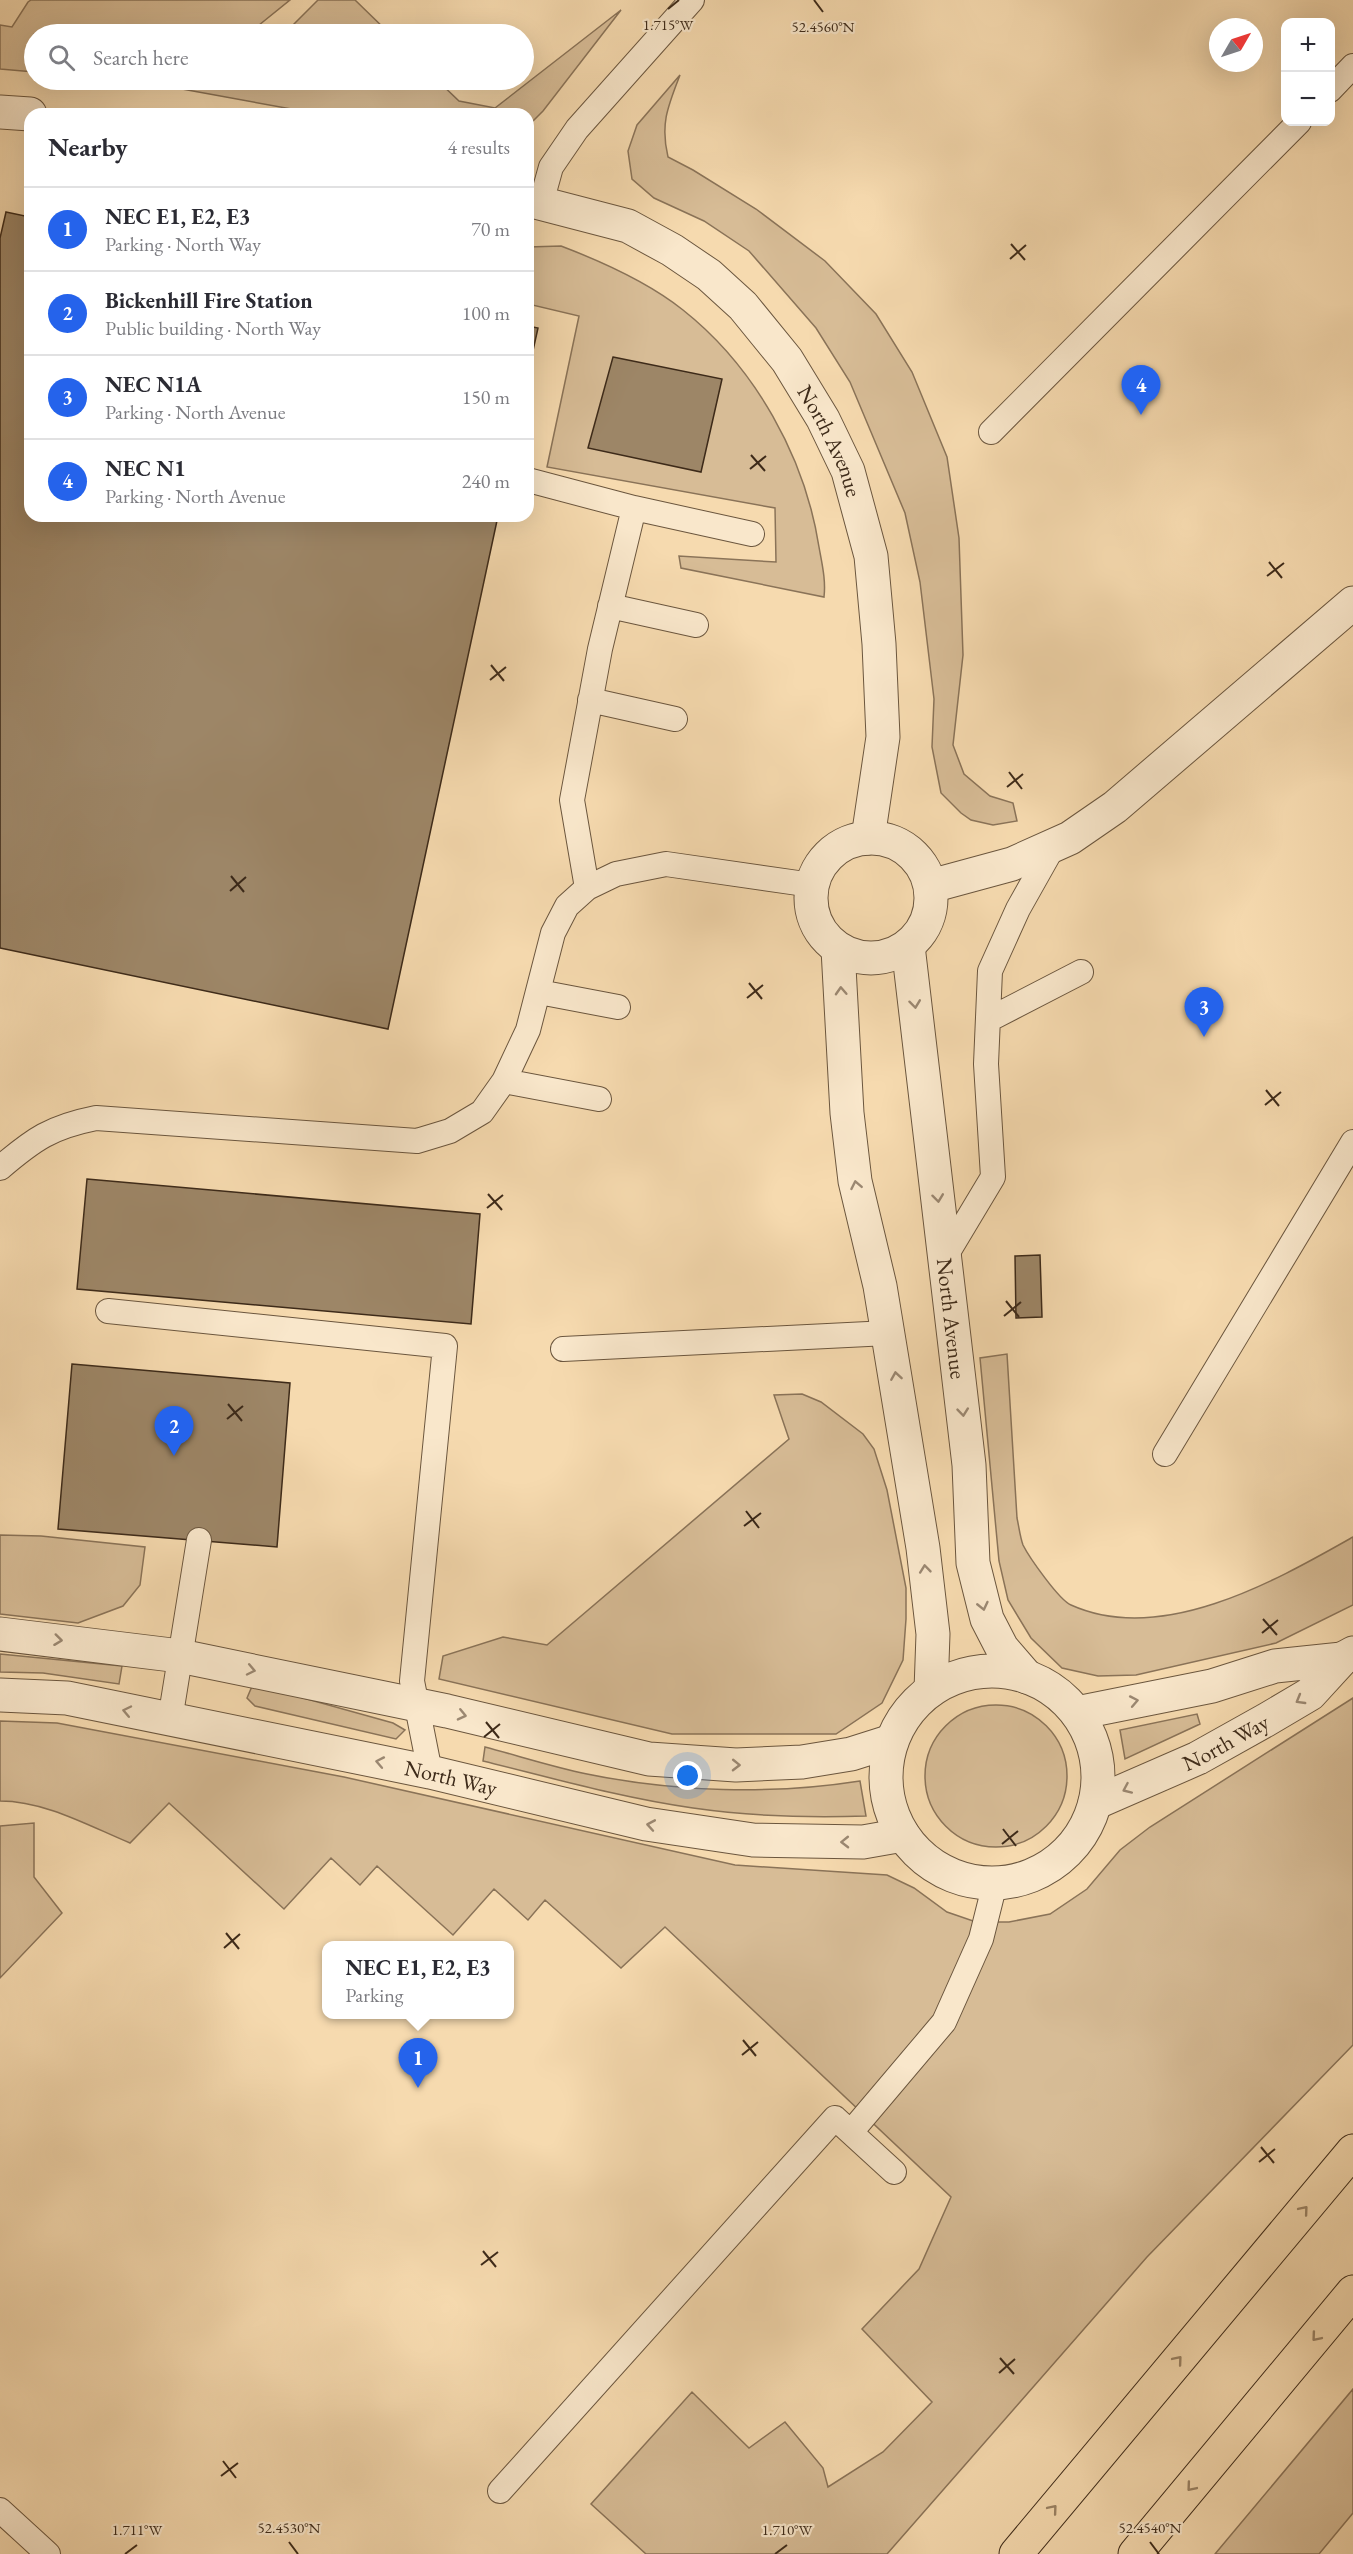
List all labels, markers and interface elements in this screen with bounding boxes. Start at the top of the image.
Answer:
text: 1.715°W [643,15,693,34]
text: 52.4560°N [792,17,855,36]
north arrow [1209,18,1263,72]
map controls [1281,18,1335,126]
button: + [1281,18,1335,72]
search box [24,24,534,90]
icon: search [45,41,78,74]
text: Search here [93,43,188,72]
button: − [1281,72,1335,126]
text: Nearby [48,130,128,164]
text: 4 results [447,134,510,160]
text: NEC E1, E2, E3 [105,202,250,231]
text: 1 [62,216,73,242]
text: 70 m [471,216,510,242]
text: Parking · North Way [105,231,261,257]
text: Bickenhill Fire Station [105,286,313,315]
text: 2 [62,300,73,326]
text: 100 m [462,300,510,326]
text: Public building · North Way [105,315,321,341]
pin: 4 [1122,366,1160,415]
text: NEC N1A [105,370,202,399]
street label: North Avenue [791,380,868,501]
text: 3 [62,384,73,410]
text: 150 m [462,384,510,410]
text: Parking · North Avenue [105,399,286,425]
text: NEC N1 [105,454,186,483]
text: 4 [62,468,73,494]
text: 240 m [462,468,510,494]
text: Parking · North Avenue [105,483,286,509]
one-way arrow [834,987,847,996]
pin: 3 [1184,988,1224,1037]
one-way arrow [908,1000,921,1009]
one-way arrow [850,1181,863,1191]
one-way arrow [931,1193,944,1202]
street label: North Avenue [930,1256,973,1381]
one-way arrow [890,1371,902,1381]
pin: 2 [154,1406,194,1456]
one-way arrow [956,1408,969,1417]
one-way arrow [920,1564,932,1573]
one-way arrow [976,1601,989,1611]
one-way arrow [54,1633,63,1646]
one-way arrow [245,1663,255,1676]
one-way arrow [1296,1693,1307,1704]
one-way arrow [1129,1695,1139,1708]
one-way arrow [122,1705,132,1718]
one-way arrow [457,1707,467,1720]
street label: North Way [1178,1707,1274,1778]
street label: North Way [402,1753,500,1803]
one-way arrow [375,1756,385,1769]
one-way arrow [731,1758,740,1771]
your location [673,1761,702,1790]
one-way arrow [1123,1782,1134,1794]
one-way arrow [647,1819,657,1832]
one-way arrow [841,1836,850,1848]
popup [322,1941,514,2019]
text: NEC E1, E2, E3 [345,1953,491,1982]
text: Parking [345,1982,404,2008]
pin: 1 [398,2038,438,2088]
one-way arrow [1296,2206,1307,2217]
one-way arrow [1312,2330,1323,2341]
one-way arrow [1171,2356,1182,2367]
one-way arrow [1187,2480,1198,2491]
one-way arrow [1046,2505,1057,2516]
text: 52.4530°N [258,2518,321,2537]
text: 52.4540°N [1119,2518,1182,2537]
text: 1.711°W [112,2520,162,2539]
text: 1.710°W [762,2520,812,2539]

